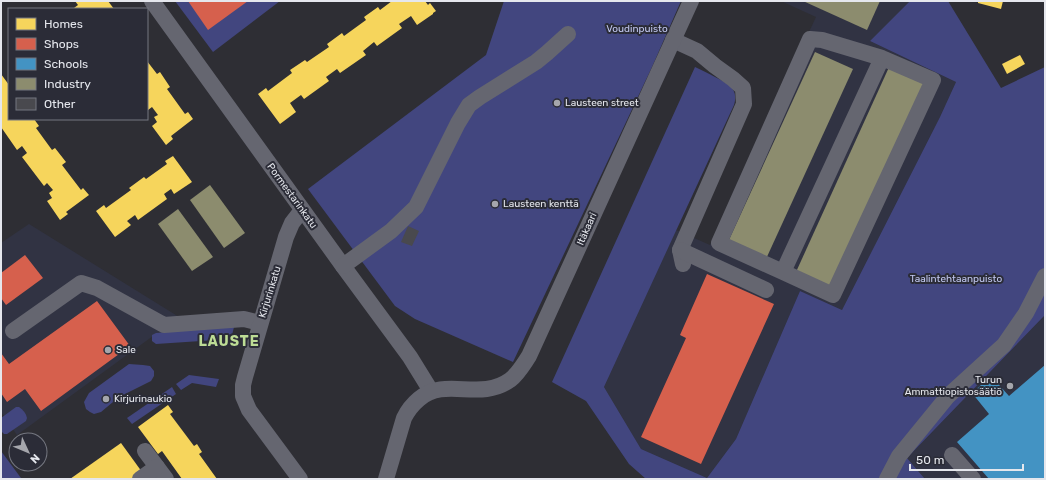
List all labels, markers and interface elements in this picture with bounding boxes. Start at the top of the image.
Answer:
legend [8,8,148,120]
text: Homes [44,17,83,31]
park label: Voudinpuisto [606,23,668,35]
text: Shops [44,37,79,51]
text: Schools [44,57,88,71]
text: Industry [44,77,91,91]
text: Other [44,97,76,111]
place label: Lausteen street [565,97,639,109]
marker: Lausteen street [552,98,562,108]
street label: Pormestarinkatu [264,161,320,231]
place label: Lausteen kenttä [503,198,579,210]
marker: Lausteen kenttä [490,199,500,209]
street label: Itäkaari [575,211,599,247]
street label: Kirjurinkatu [256,265,284,319]
park label: Taalintehtaanpuisto [910,273,1002,285]
district label: LAUSTE [198,333,260,350]
place label: Sale [116,344,136,356]
marker: Sale [103,345,113,355]
place label: Turun Ammattiopistosäätiö [905,374,1002,398]
marker: Turun Ammattiopistosäätiö [1005,381,1015,391]
place label: Kirjurinaukio [114,393,172,405]
marker: Kirjurinaukio [101,394,111,404]
north arrow [8,432,48,472]
scale bar [910,446,1023,472]
text: N [27,451,42,466]
text: 50 m [916,453,944,467]

